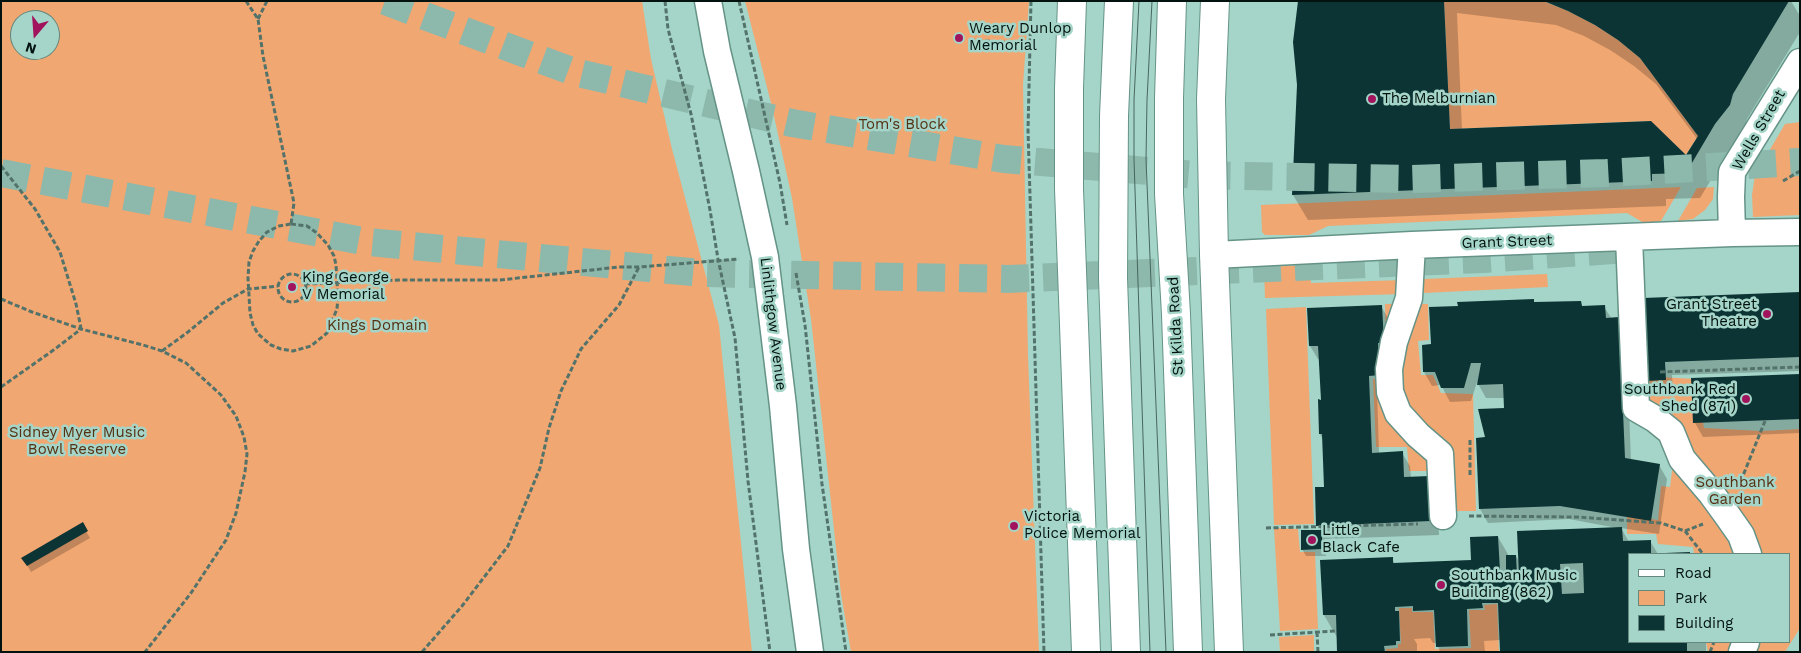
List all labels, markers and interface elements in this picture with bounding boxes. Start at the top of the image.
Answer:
north arrow [10,10,60,60]
place label: Weary Dunlop Memorial [969,20,1071,55]
marker: Weary Dunlop Memorial [953,32,965,44]
text: N [23,39,38,58]
street label: Wells Street [1729,87,1789,173]
place label: The Melburnian [1382,90,1496,108]
marker: The Melburnian [1366,93,1378,105]
park label: Tom's Block [859,116,945,134]
street label: Grant Street [1461,231,1553,253]
street label: Linlithgow Avenue [756,256,790,392]
place label: King George V Memorial [302,269,389,304]
street label: St Kilda Road [1164,276,1188,376]
marker: King George V Memorial [286,281,298,293]
place label: Grant Street Theatre [1666,296,1757,331]
marker: Grant Street Theatre [1761,308,1773,320]
park label: Kings Domain [327,317,427,335]
place label: Southbank Red Shed (871) [1624,381,1736,416]
marker: Southbank Red Shed (871) [1740,393,1752,405]
park label: Sidney Myer Music Bowl Reserve [9,424,145,459]
park label: Southbank Garden [1695,474,1775,509]
place label: Victoria Police Memorial [1024,508,1141,543]
marker: Victoria Police Memorial [1008,520,1020,532]
place label: Little Black Cafe [1322,522,1400,557]
marker: Little Black Cafe [1306,534,1318,546]
legend [1628,553,1791,643]
text: Road [1675,564,1712,582]
place label: Southbank Music Building (862) [1451,567,1577,602]
marker: Southbank Music Building (862) [1435,579,1447,591]
text: Park [1675,589,1707,607]
text: Building [1675,614,1733,632]

